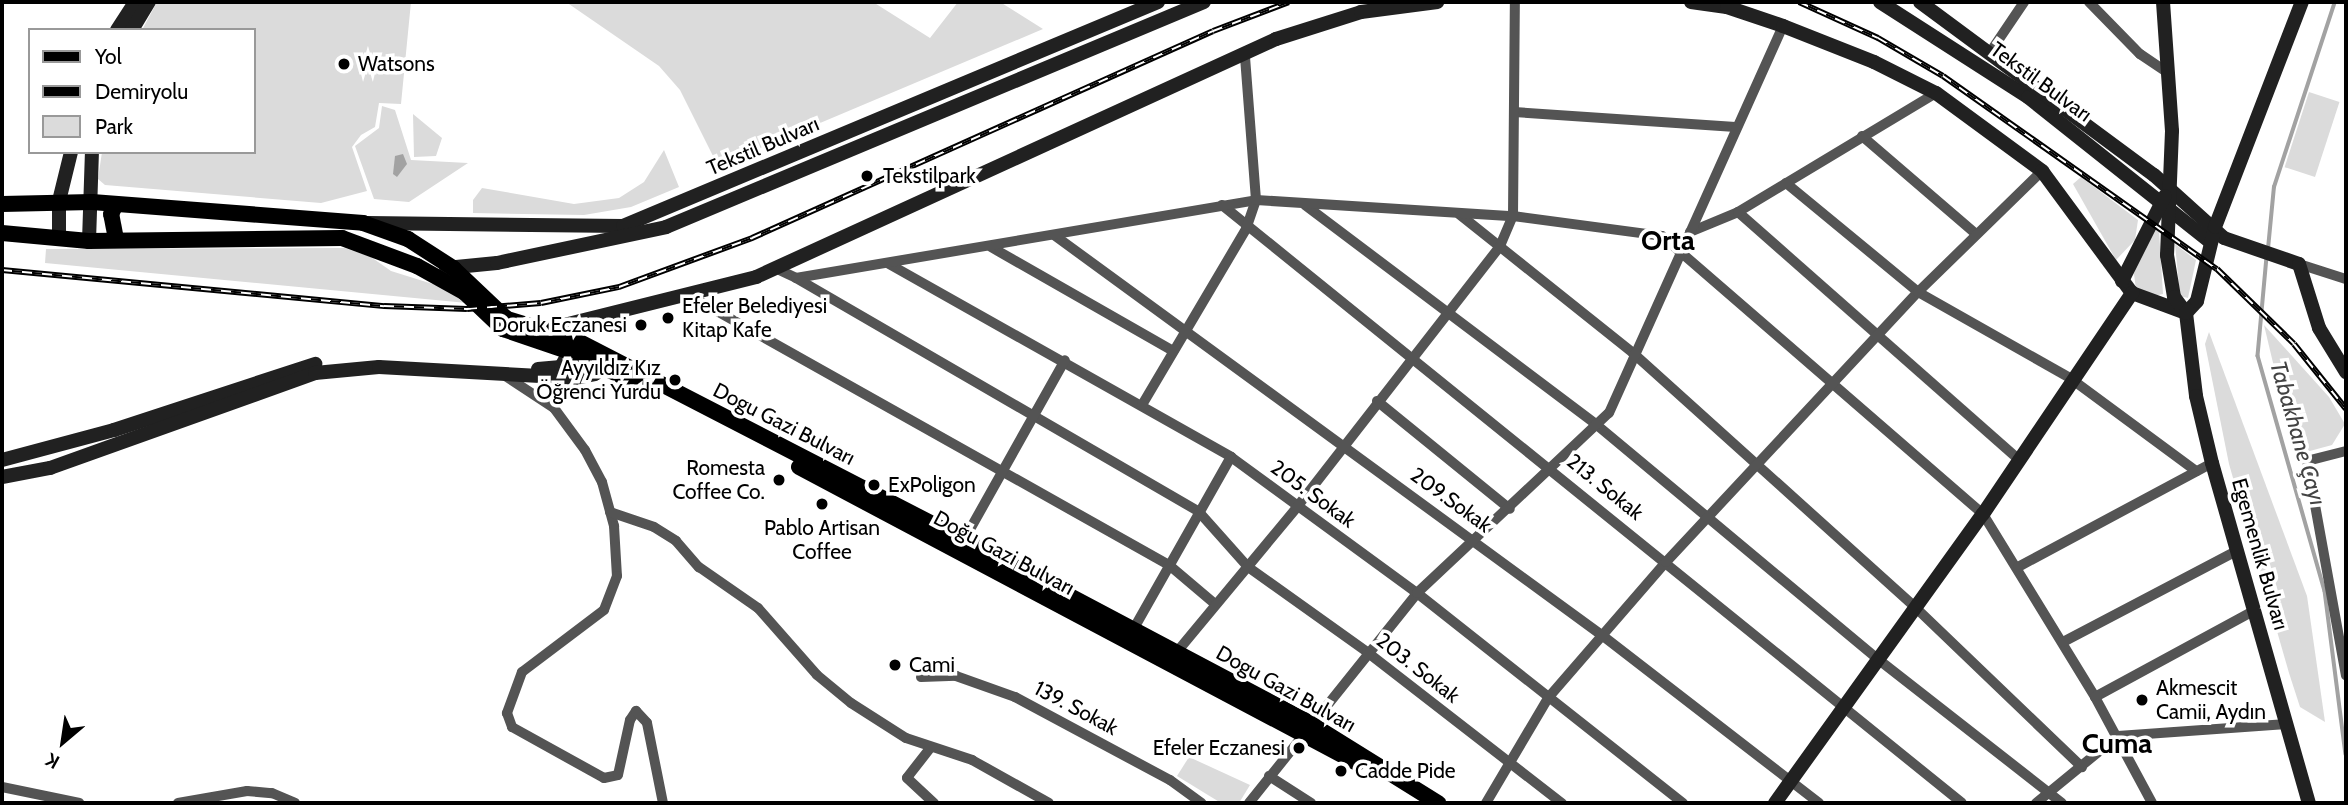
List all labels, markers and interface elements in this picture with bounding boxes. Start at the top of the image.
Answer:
legend [28,28,256,154]
street label: Tekstil Bulvarı [1985,37,2097,127]
text: Yol [95,44,122,69]
place label: Watsons [358,51,435,77]
marker: Watsons [336,56,352,72]
text: Demiryolu [95,79,188,104]
street label: Tekstil Bulvarı [703,111,823,181]
text: Park [95,114,133,139]
place label: Tekstilpark [883,163,976,189]
marker: Tekstilpark [857,166,877,186]
district label: Orta [1641,223,1695,257]
place label: Efeler Belediyesi Kitap Kafe [682,293,827,343]
marker: Efeler Belediyesi Kitap Kafe [660,310,676,326]
place label: Doruk Eczanesi [492,312,627,338]
marker: Doruk Eczanesi [633,317,649,333]
place label: Ayyıldız Kız Öğrenci Yurdu [536,355,661,405]
water label: Tabakhane Çayı [2264,358,2332,508]
marker: Ayyıldız Kız Öğrenci Yurdu [667,372,683,388]
street label: Dogu Gazi Bulvarı [709,377,859,471]
street label: 213. Sokak [1562,449,1648,525]
place label: Romesta Coffee Co. [672,455,765,505]
street label: 205. Sokak [1266,455,1360,533]
street label: 209.Sokak [1406,462,1496,538]
marker: Romesta Coffee Co. [771,472,787,488]
place label: ExPoligon [888,472,976,498]
street label: Egemenlik Bulvarı [2226,475,2294,633]
marker: ExPoligon [866,477,882,493]
marker: Pablo Artisan Coffee [814,496,830,512]
street label: Doğu Gazi Bulvarı [929,505,1079,601]
place label: Pablo Artisan Coffee [764,515,880,565]
street label: 203. Sokak [1371,628,1465,708]
street label: Dogu Gazi Bulvarı [1212,640,1360,738]
place label: Cami [909,652,955,678]
marker: Cami [887,657,903,673]
street label: 139. Sokak [1030,675,1122,741]
place label: Akmescit Camii, Aydın [2156,675,2266,725]
marker: Akmescit Camii, Aydın [2134,692,2150,708]
north arrow [28,707,98,777]
district label: Cuma [2082,726,2152,760]
place label: Efeler Eczanesi [1153,735,1285,761]
marker: Efeler Eczanesi [1291,740,1307,756]
text: K [42,748,63,774]
place label: Cadde Pide [1355,758,1456,784]
marker: Cadde Pide [1333,763,1349,779]

